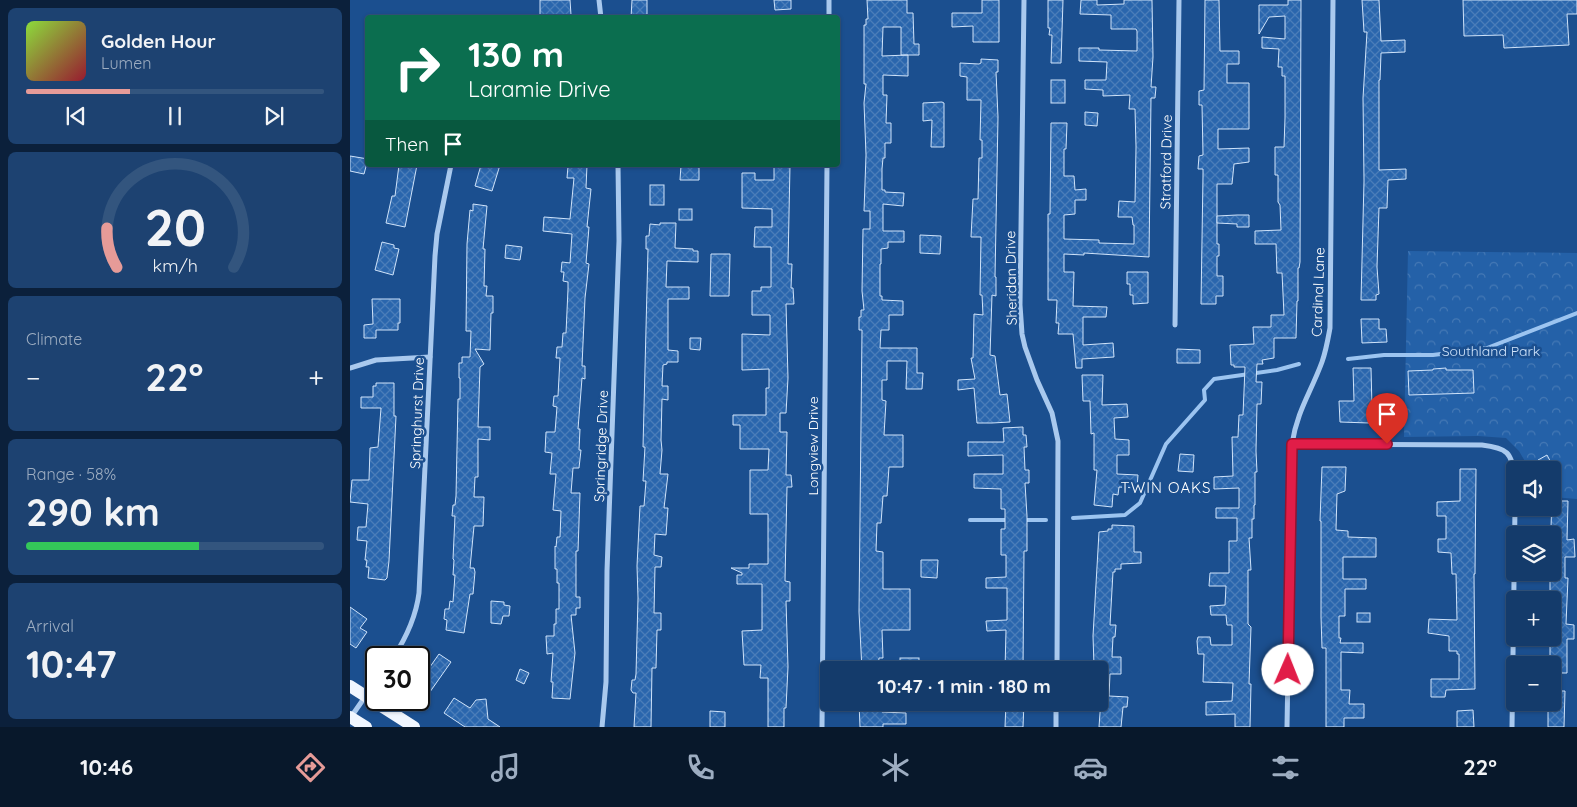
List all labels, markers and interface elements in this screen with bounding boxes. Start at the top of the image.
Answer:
text: Golden Hour [101,29,216,53]
text: 130 m [468,32,564,76]
icon: right [385,35,450,100]
text: Lumen [101,53,152,73]
text: Laramie Drive [468,75,611,103]
icon: previous [62,102,90,130]
icon: pause [161,102,189,130]
icon: next [260,102,288,130]
street label: Stratford Drive [1156,114,1176,210]
icon: arrive [439,130,467,158]
text: Then [385,132,429,156]
text: 20 [144,194,206,259]
street label: Sheridan Drive [1001,230,1021,326]
street label: Cardinal Lane [1307,247,1329,337]
text: km/h [152,254,198,276]
text: Climate [26,329,82,349]
park label: Southland Park [1442,342,1540,360]
text: 22° [145,353,203,401]
street label: Springhurst Drive [406,357,428,469]
text: − [26,360,41,395]
text: + [308,360,324,395]
street label: Springridge Drive [590,389,612,502]
pin [1366,393,1408,444]
street label: Longview Drive [804,396,822,496]
icon: arrive [1373,400,1401,428]
map controls [1506,461,1561,711]
button: sound [1506,461,1561,516]
text: Range · 58% [26,464,116,484]
district label: TWIN OAKS [1121,478,1212,497]
text: 290 km [26,488,160,536]
button: layers [1506,526,1561,581]
button: + [1506,591,1561,646]
text: Arrival [26,616,74,636]
text: 10:47 [26,640,117,688]
position arrow [1261,643,1313,695]
speed limit sign: 30 [365,646,430,711]
button: − [1506,656,1561,711]
text: 10:47 · 1 min · 180 m [877,674,1051,698]
icon: directions [293,750,328,785]
icon: music [488,750,523,785]
icon: phone [683,750,718,785]
icon: climate [878,750,913,785]
icon: car [1073,750,1108,785]
icon: filters [1268,750,1303,785]
text: 10:46 [80,753,133,781]
text: 22° [1463,753,1497,781]

